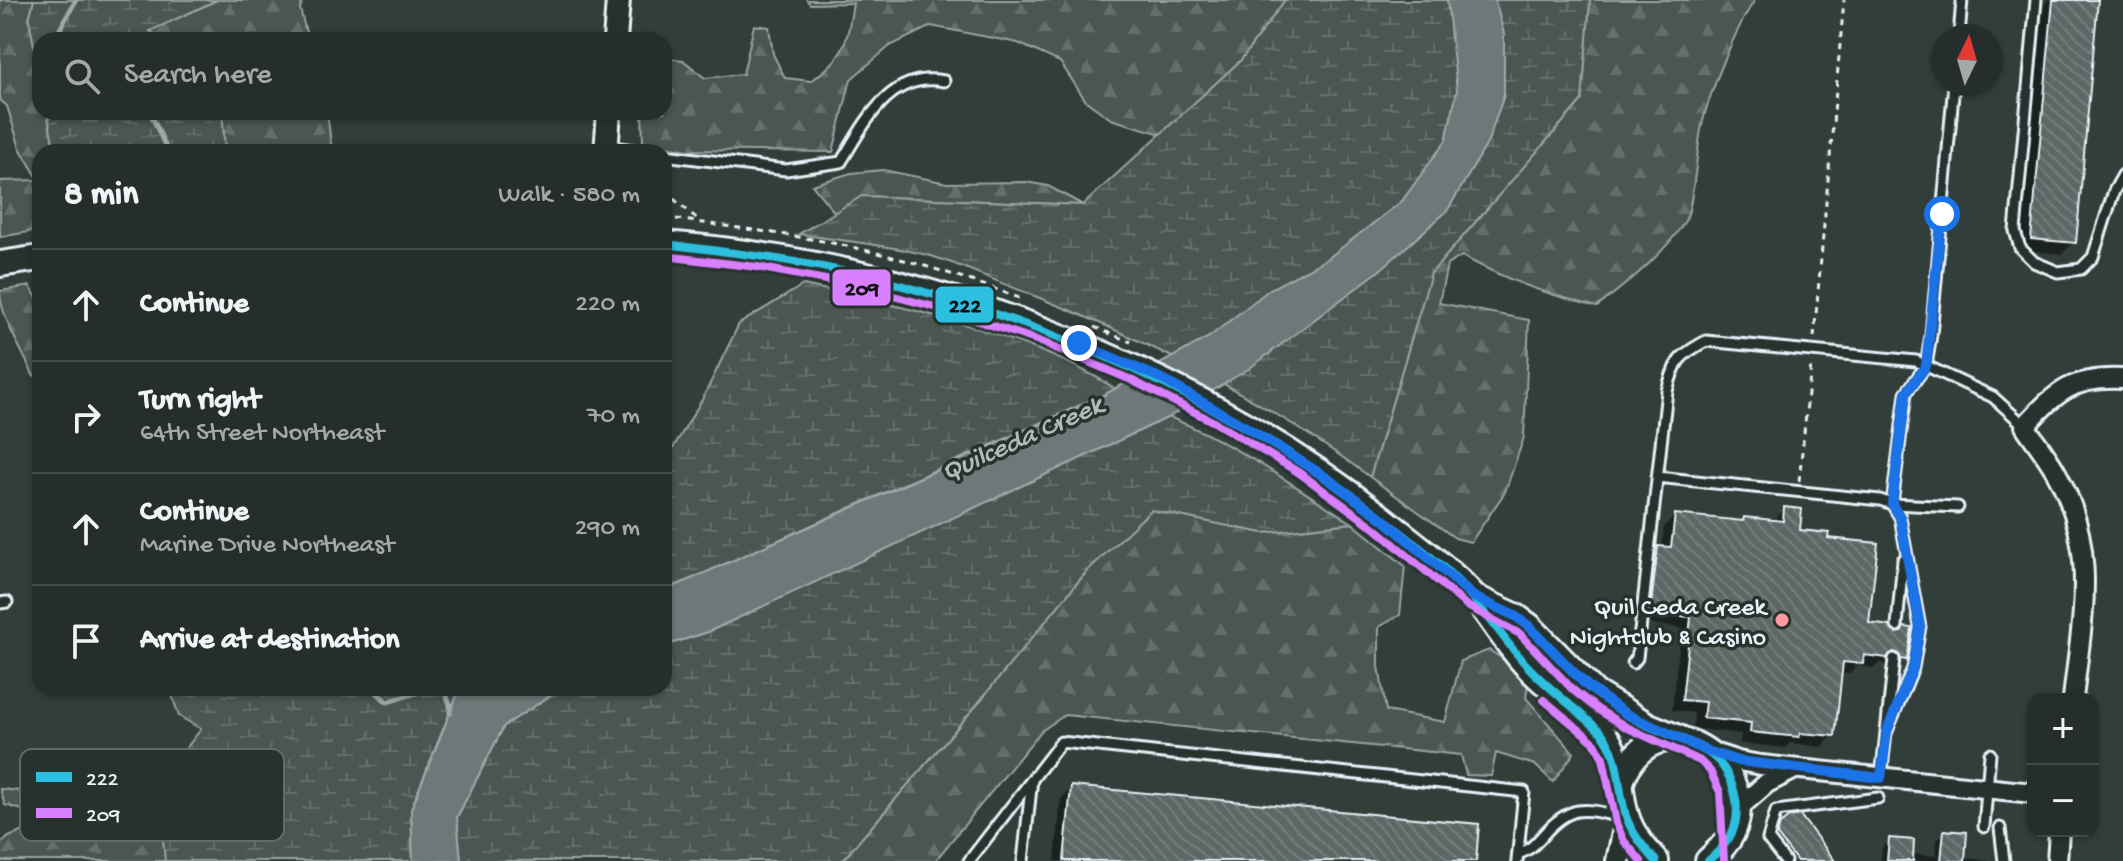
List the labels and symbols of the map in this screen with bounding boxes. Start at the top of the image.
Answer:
north arrow [1931,24,2003,96]
route start [1924,196,1960,232]
line badge: 209 [831,268,892,307]
text: 209 [845,278,879,304]
line badge: 222 [934,285,995,324]
text: 222 [949,295,981,321]
route end [1061,325,1097,361]
water label: Quilceda Creek [937,389,1111,490]
place label: Quil Ceda Creek Nightclub & Casino [1570,594,1768,655]
marker: Quil Ceda Creek Nightclub & Casino [1773,611,1791,629]
legend [20,749,284,841]
text: 222 [86,768,119,794]
text: 209 [86,804,120,830]

